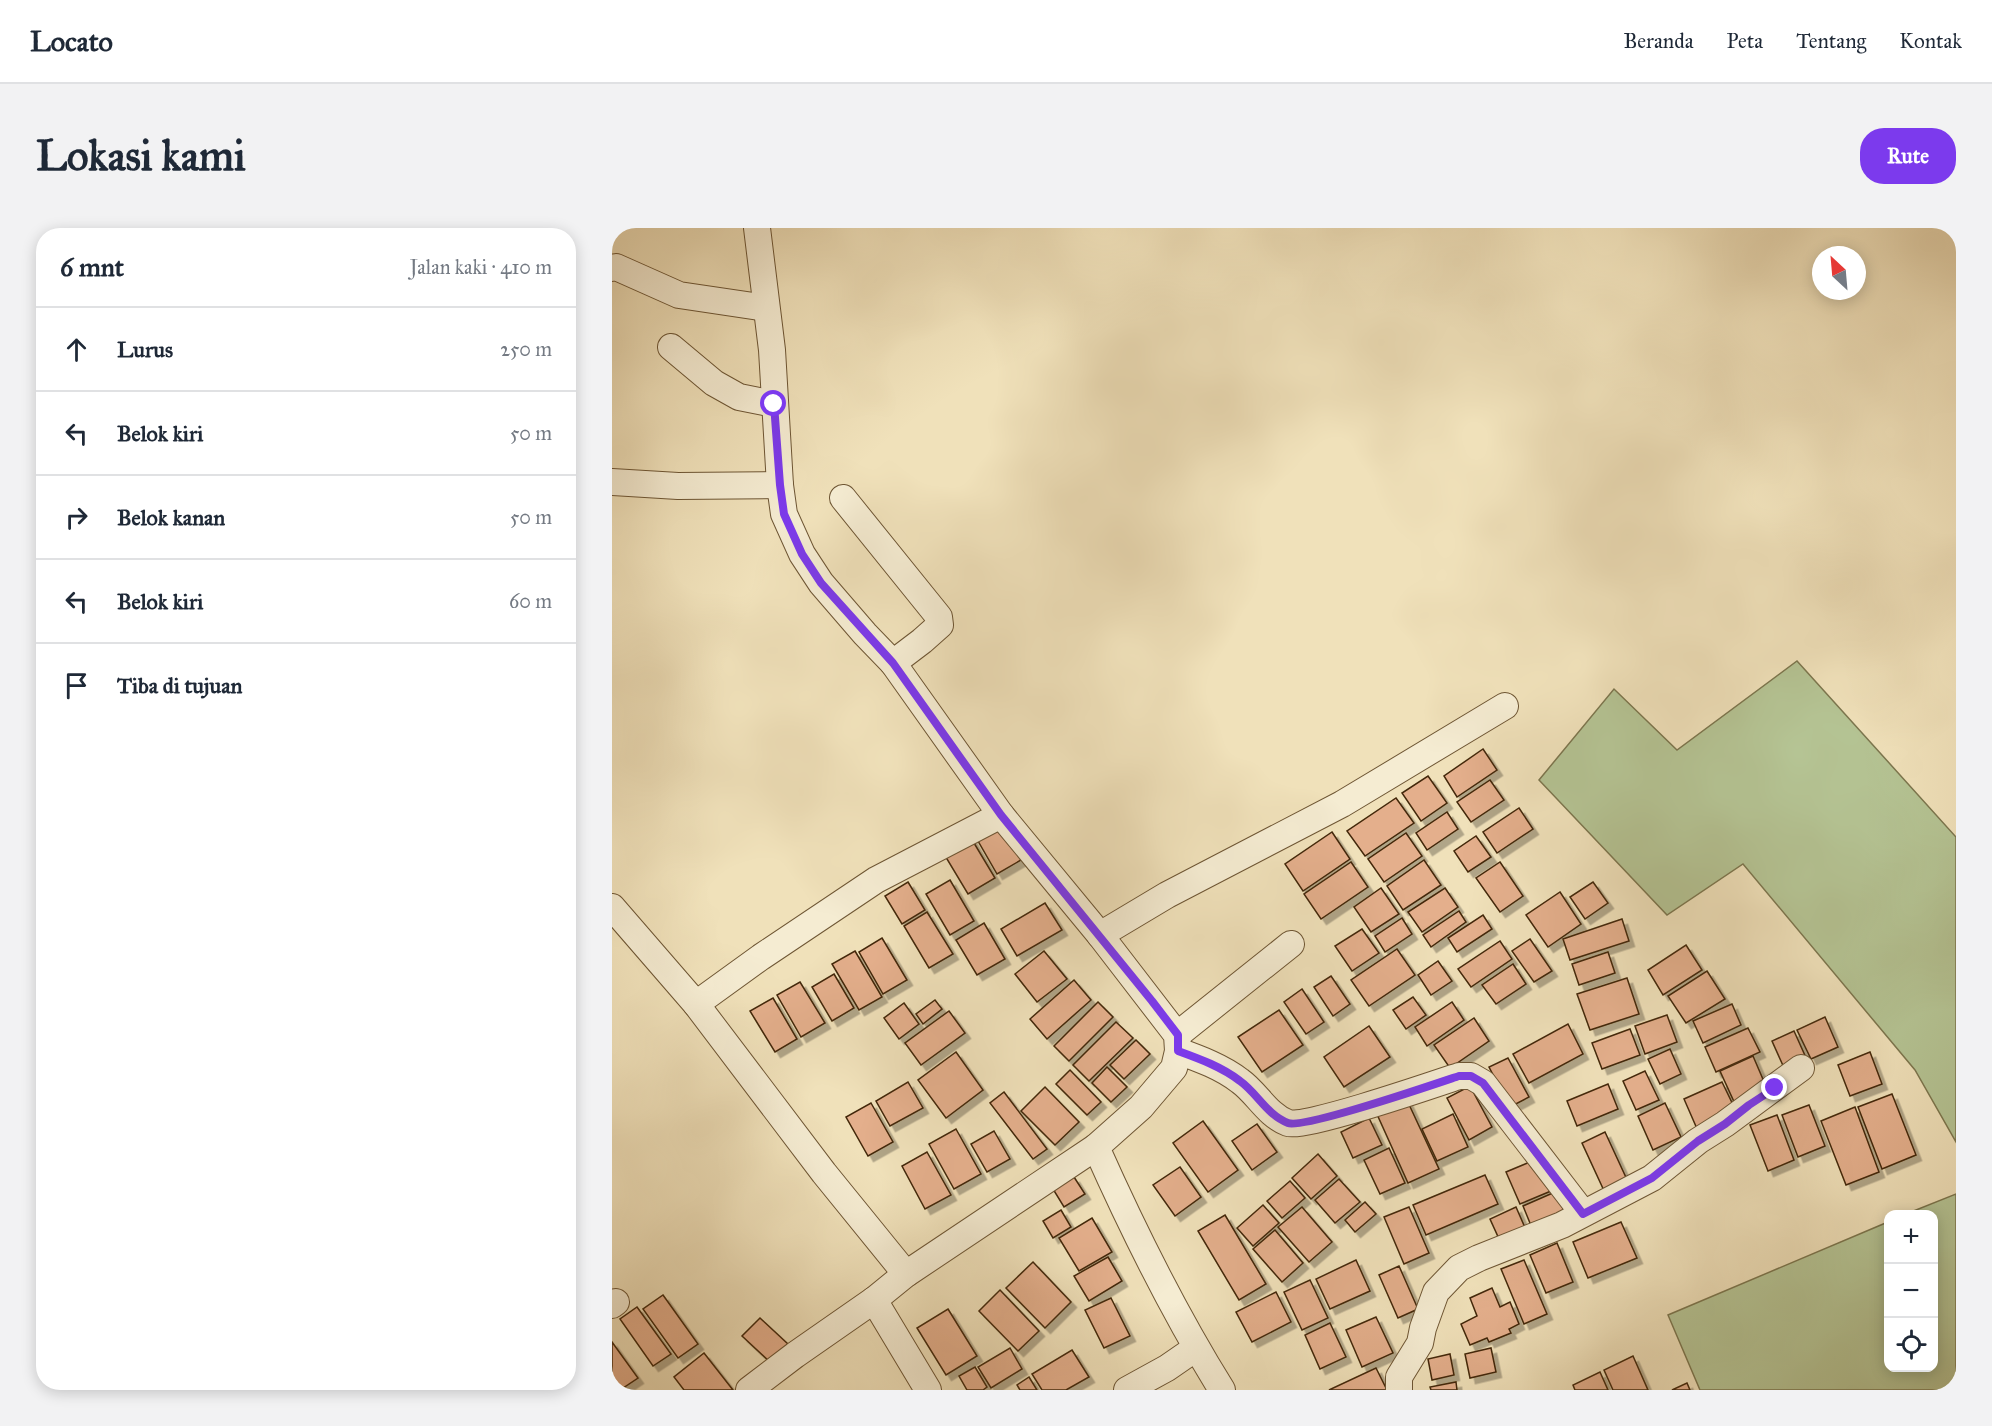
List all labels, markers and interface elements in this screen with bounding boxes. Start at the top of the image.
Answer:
text: Locato [30,24,113,59]
text: Beranda [1623,28,1694,54]
text: Peta [1727,28,1763,54]
text: Tentang [1796,28,1866,54]
text: Kontak [1899,28,1962,54]
button: Rute [1860,128,1956,184]
text: Lokasi kami [36,130,246,182]
north arrow [1812,246,1866,300]
text: 6 mnt [60,251,124,283]
text: Jalan kaki · 410 m [410,255,552,279]
icon: ahead [60,333,93,366]
text: Lurus [117,336,173,363]
text: 250 m [500,337,552,361]
route start [760,390,786,416]
icon: left [60,417,93,450]
text: Belok kiri [117,420,203,447]
text: 50 m [510,421,552,445]
icon: right [60,501,93,534]
text: Belok kanan [117,504,225,531]
text: 50 m [510,505,552,529]
icon: left [60,585,93,618]
text: Belok kiri [117,588,203,615]
text: 60 m [509,589,552,613]
icon: arrive [60,669,93,702]
text: Tiba di tujuan [117,672,242,699]
route end [1761,1074,1787,1100]
map controls [1884,1210,1938,1372]
button: + [1884,1210,1938,1264]
button: − [1884,1264,1938,1318]
button: locate [1884,1318,1938,1372]

